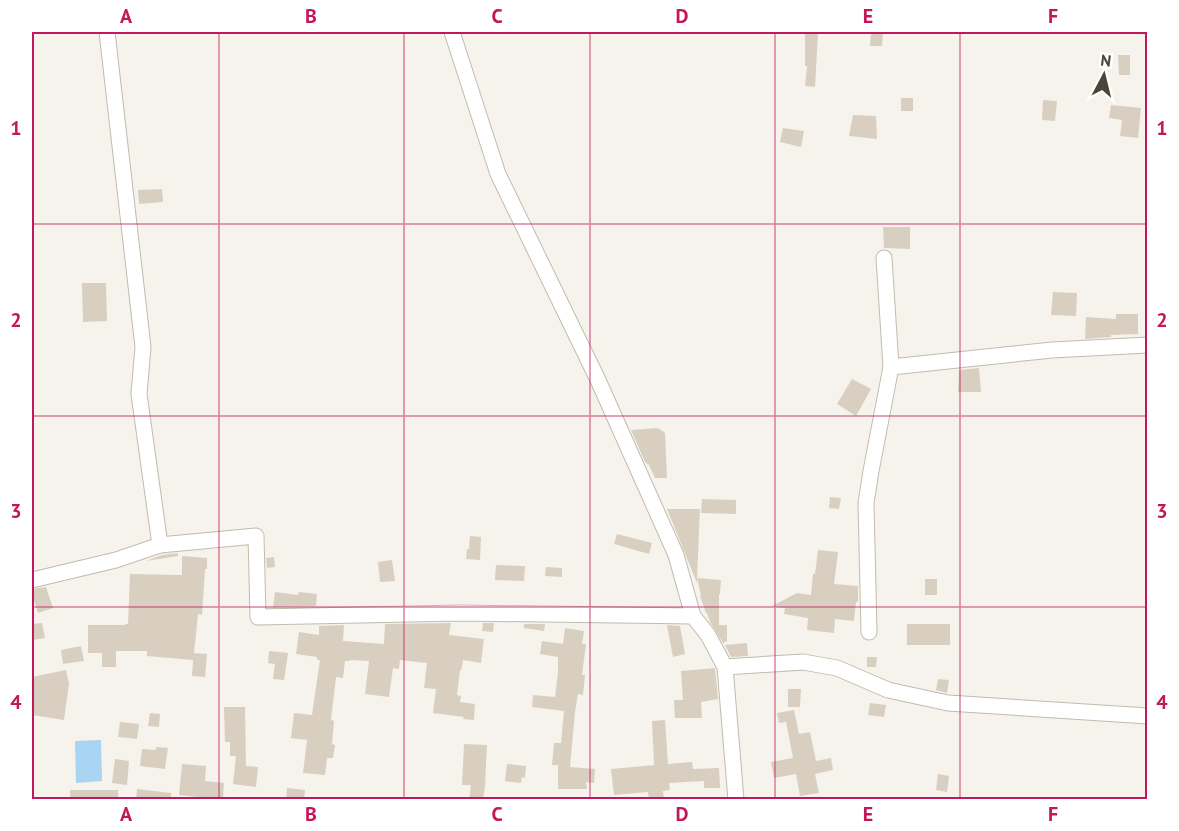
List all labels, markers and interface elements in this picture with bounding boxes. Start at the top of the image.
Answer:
text: A [120,3,133,29]
text: B [305,3,317,29]
text: C [491,3,503,29]
text: D [676,3,689,29]
text: E [863,3,873,29]
text: F [1048,3,1058,29]
north arrow [1074,45,1134,105]
text: N [1099,50,1112,71]
text: 1 [10,115,22,141]
text: 1 [1156,115,1168,141]
text: 2 [10,307,22,333]
text: 2 [1156,307,1168,333]
text: 3 [10,498,22,524]
text: 3 [1156,498,1168,524]
text: 4 [10,689,22,715]
text: 4 [1156,689,1168,715]
text: A [120,801,133,827]
text: B [305,801,317,827]
text: C [491,801,503,827]
text: D [676,801,689,827]
text: E [863,801,873,827]
text: F [1048,801,1058,827]

